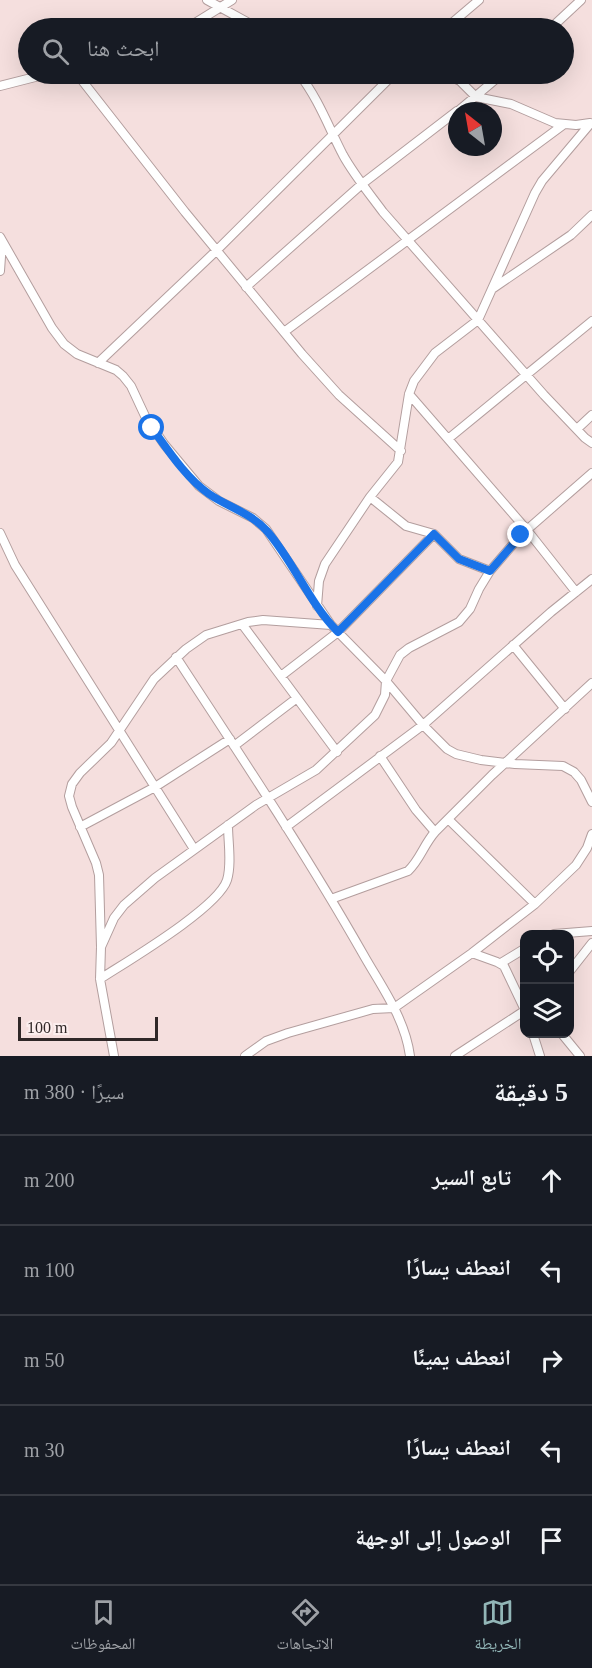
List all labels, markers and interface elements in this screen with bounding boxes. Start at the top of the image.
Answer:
search box [18,18,574,84]
icon: search [39,35,72,68]
text: ابحث هنا [87,36,160,61]
north arrow [448,102,502,156]
route start [138,414,164,440]
route end [507,521,533,547]
map controls [520,930,574,1038]
button: locate [520,930,574,984]
button: layers [520,984,574,1038]
scale bar [18,1014,158,1042]
text: 100 m [27,1019,67,1036]
text: 5 دقيقة [494,1078,568,1107]
text: سيرًا · 380 m [24,1081,124,1103]
icon: ahead [535,1164,568,1197]
text: تابع السير [432,1165,511,1190]
text: 200 m [24,1169,75,1191]
icon: left [535,1254,568,1287]
text: انعطف يسارًا [406,1255,511,1280]
text: 100 m [24,1259,75,1281]
icon: right [535,1344,568,1377]
text: انعطف يمينًا [412,1345,511,1370]
text: 50 m [24,1349,65,1371]
icon: left [535,1434,568,1467]
text: انعطف يسارًا [406,1435,511,1460]
text: 30 m [24,1439,65,1461]
icon: arrive [535,1524,568,1557]
text: الوصول إلى الوجهة [355,1525,511,1550]
tab: المحفوظات [71,1596,136,1659]
tab: الاتجاهات [277,1596,333,1659]
tab: الخريطة [474,1596,522,1659]

